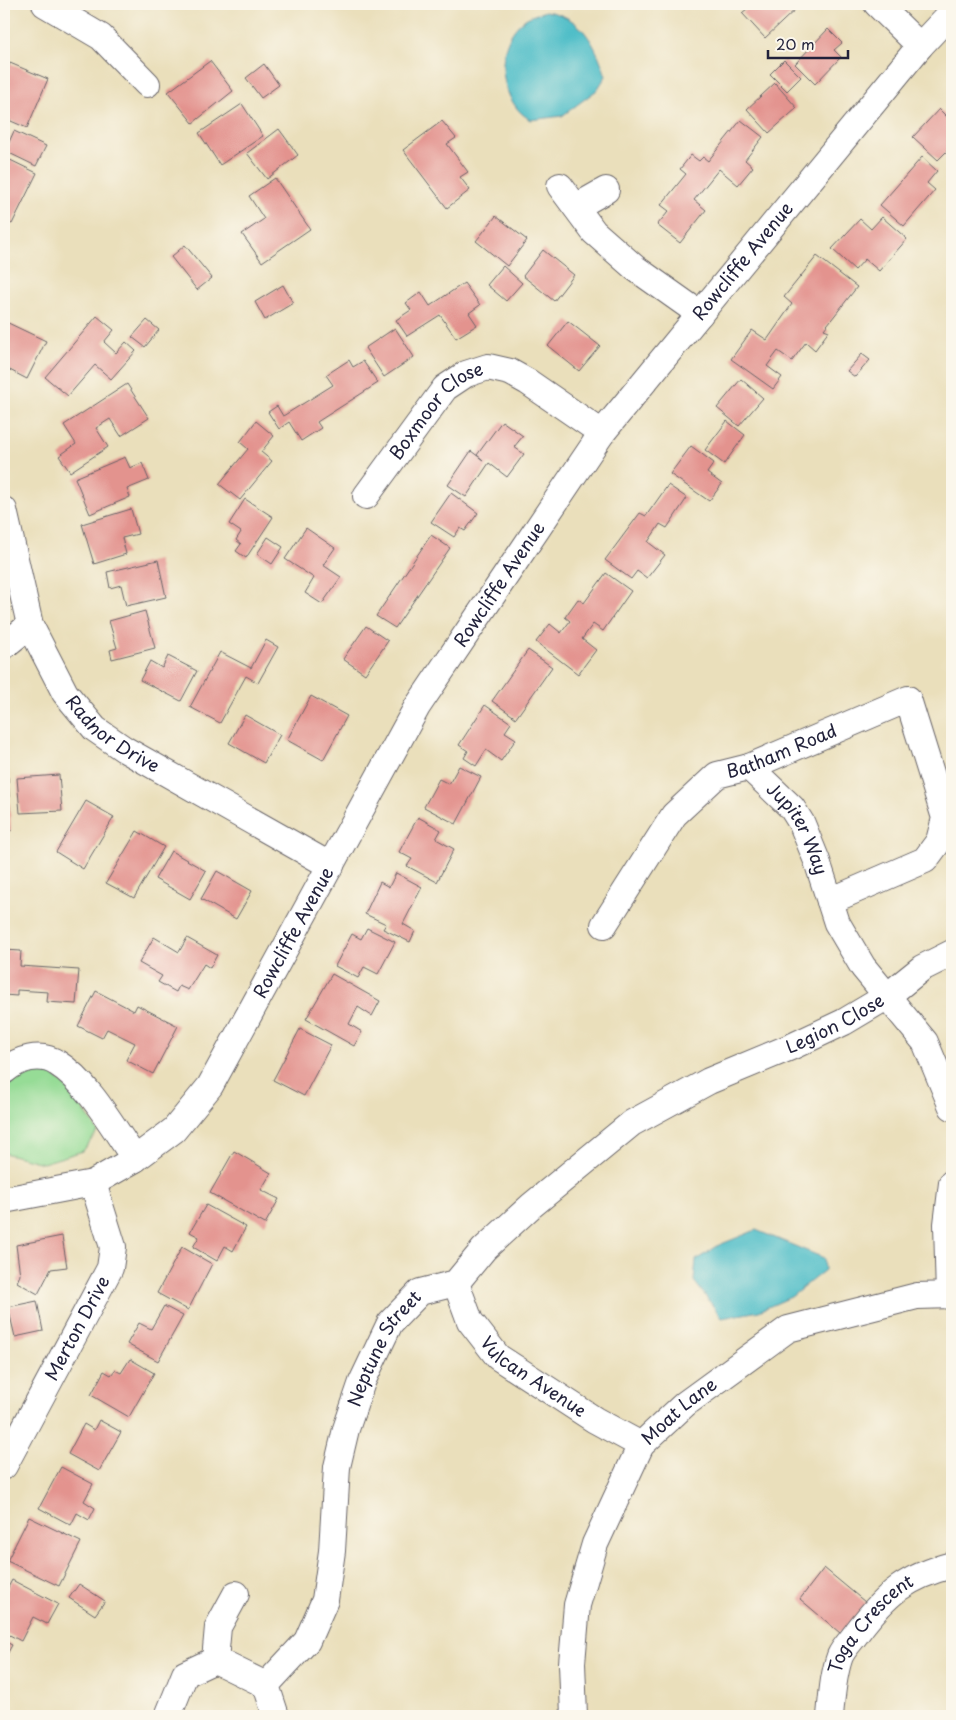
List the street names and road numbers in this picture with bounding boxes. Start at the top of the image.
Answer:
street label: Rowcliffe Avenue [685,195,799,325]
street label: Boxmoor Close [382,354,486,465]
street label: Rowcliffe Avenue [446,515,551,652]
street label: Radnor Drive [60,688,165,779]
street label: Batham Road [723,716,841,784]
street label: Jupiter Way [761,775,836,878]
street label: Rowcliffe Avenue [245,861,339,1003]
street label: Legion Close [781,986,889,1060]
street label: Merton Drive [37,1270,115,1385]
street label: Neptune Street [340,1283,427,1410]
street label: Vulcan Avenue [474,1330,592,1423]
street label: Moat Lane [634,1370,722,1450]
street label: Toga Crescent [821,1567,918,1676]

